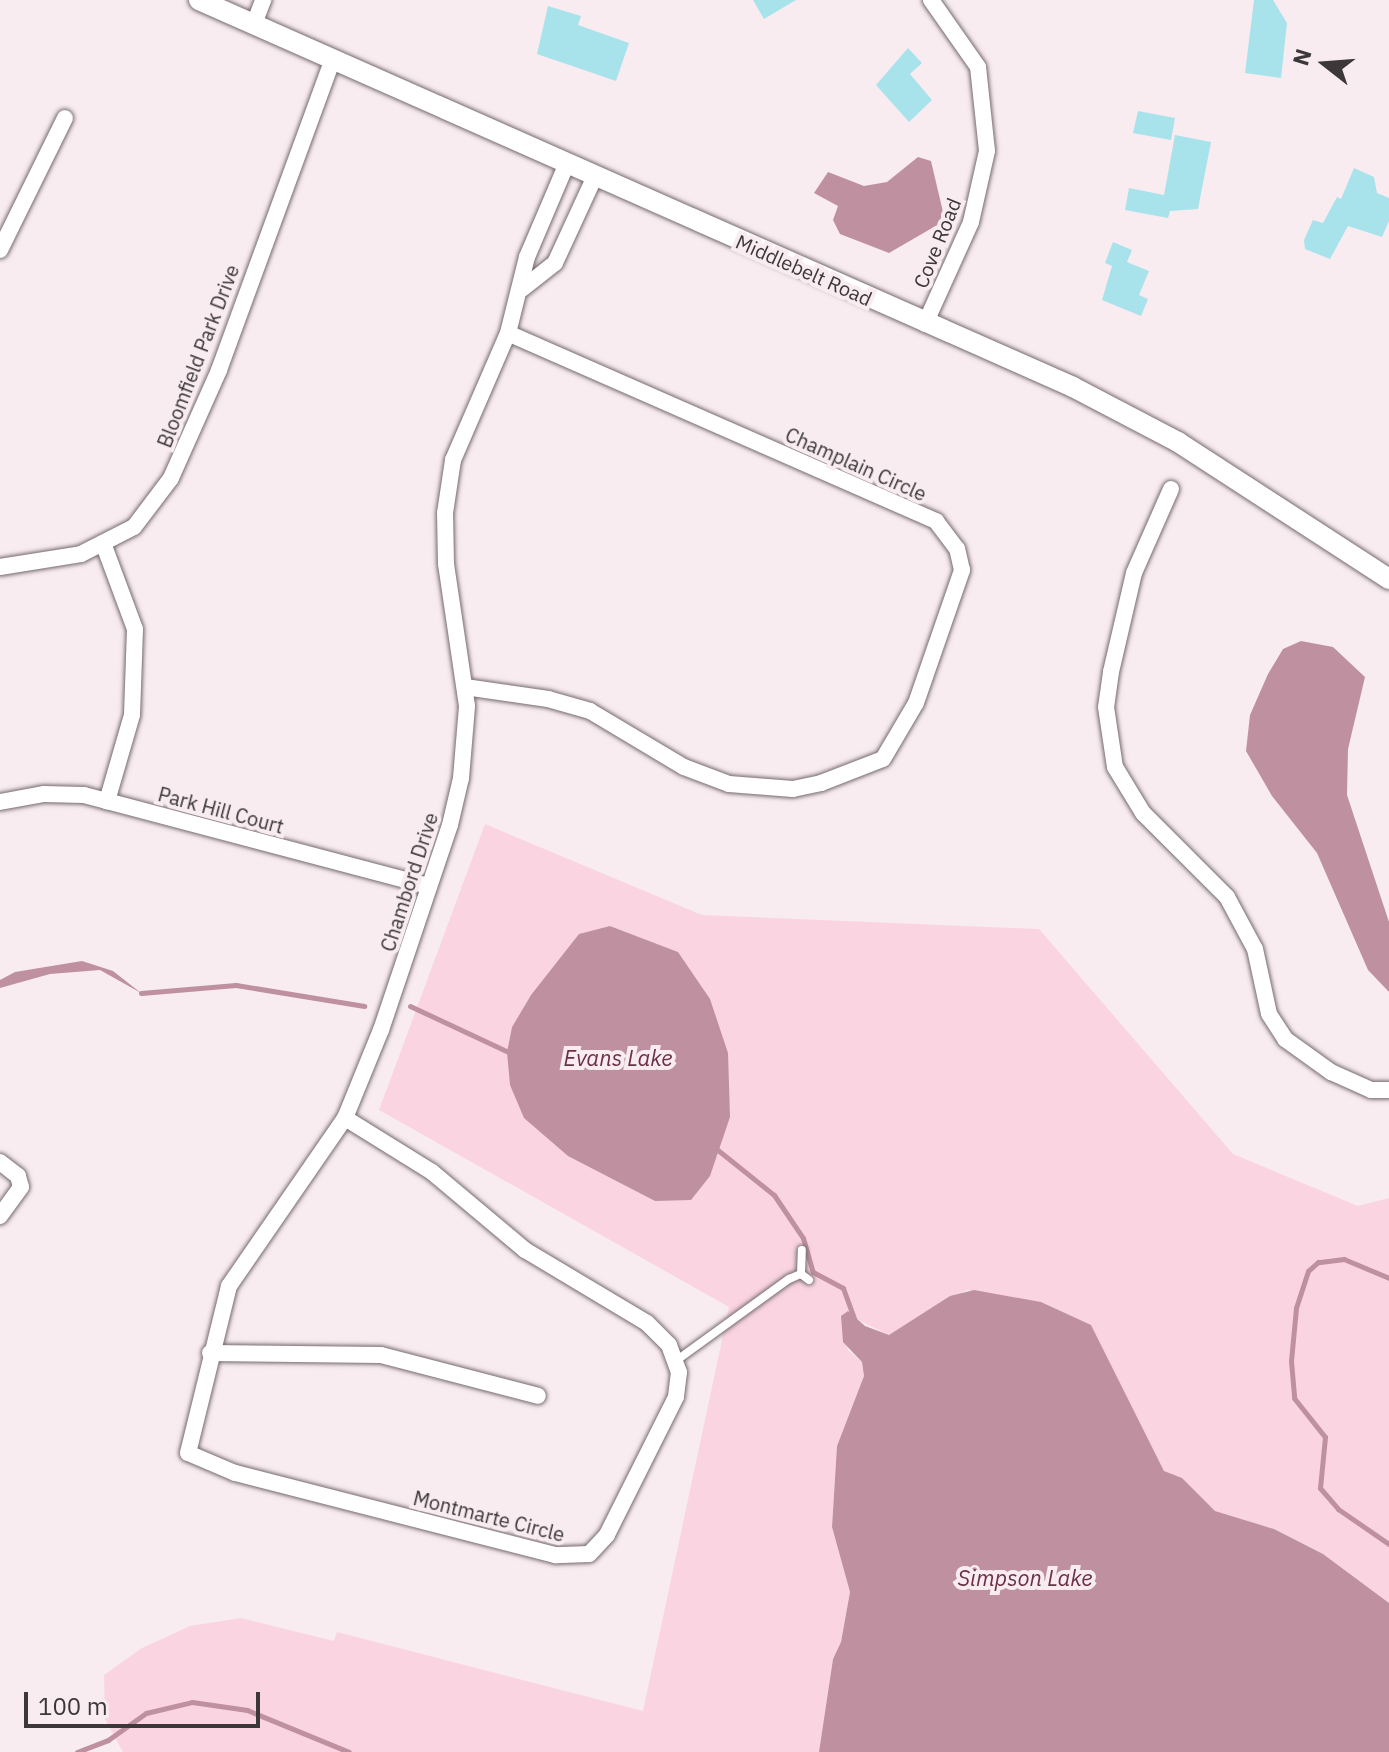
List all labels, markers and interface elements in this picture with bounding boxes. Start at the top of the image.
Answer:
north arrow [1285,24,1365,104]
text: N [1285,45,1318,69]
street label: Cove Road [908,195,966,291]
street label: Middlebelt Road [732,229,876,311]
street label: Bloomfield Park Drive [152,261,244,451]
street label: Champlain Circle [782,422,930,506]
street label: Park Hill Court [155,782,287,838]
street label: Chambord Drive [375,809,443,955]
water label: Evans Lake [563,1045,673,1071]
street label: Montmarte Circle [411,1486,567,1546]
water label: Simpson Lake [957,1565,1093,1591]
scale bar [28,1676,264,1726]
text: 100 m [38,1690,108,1722]

